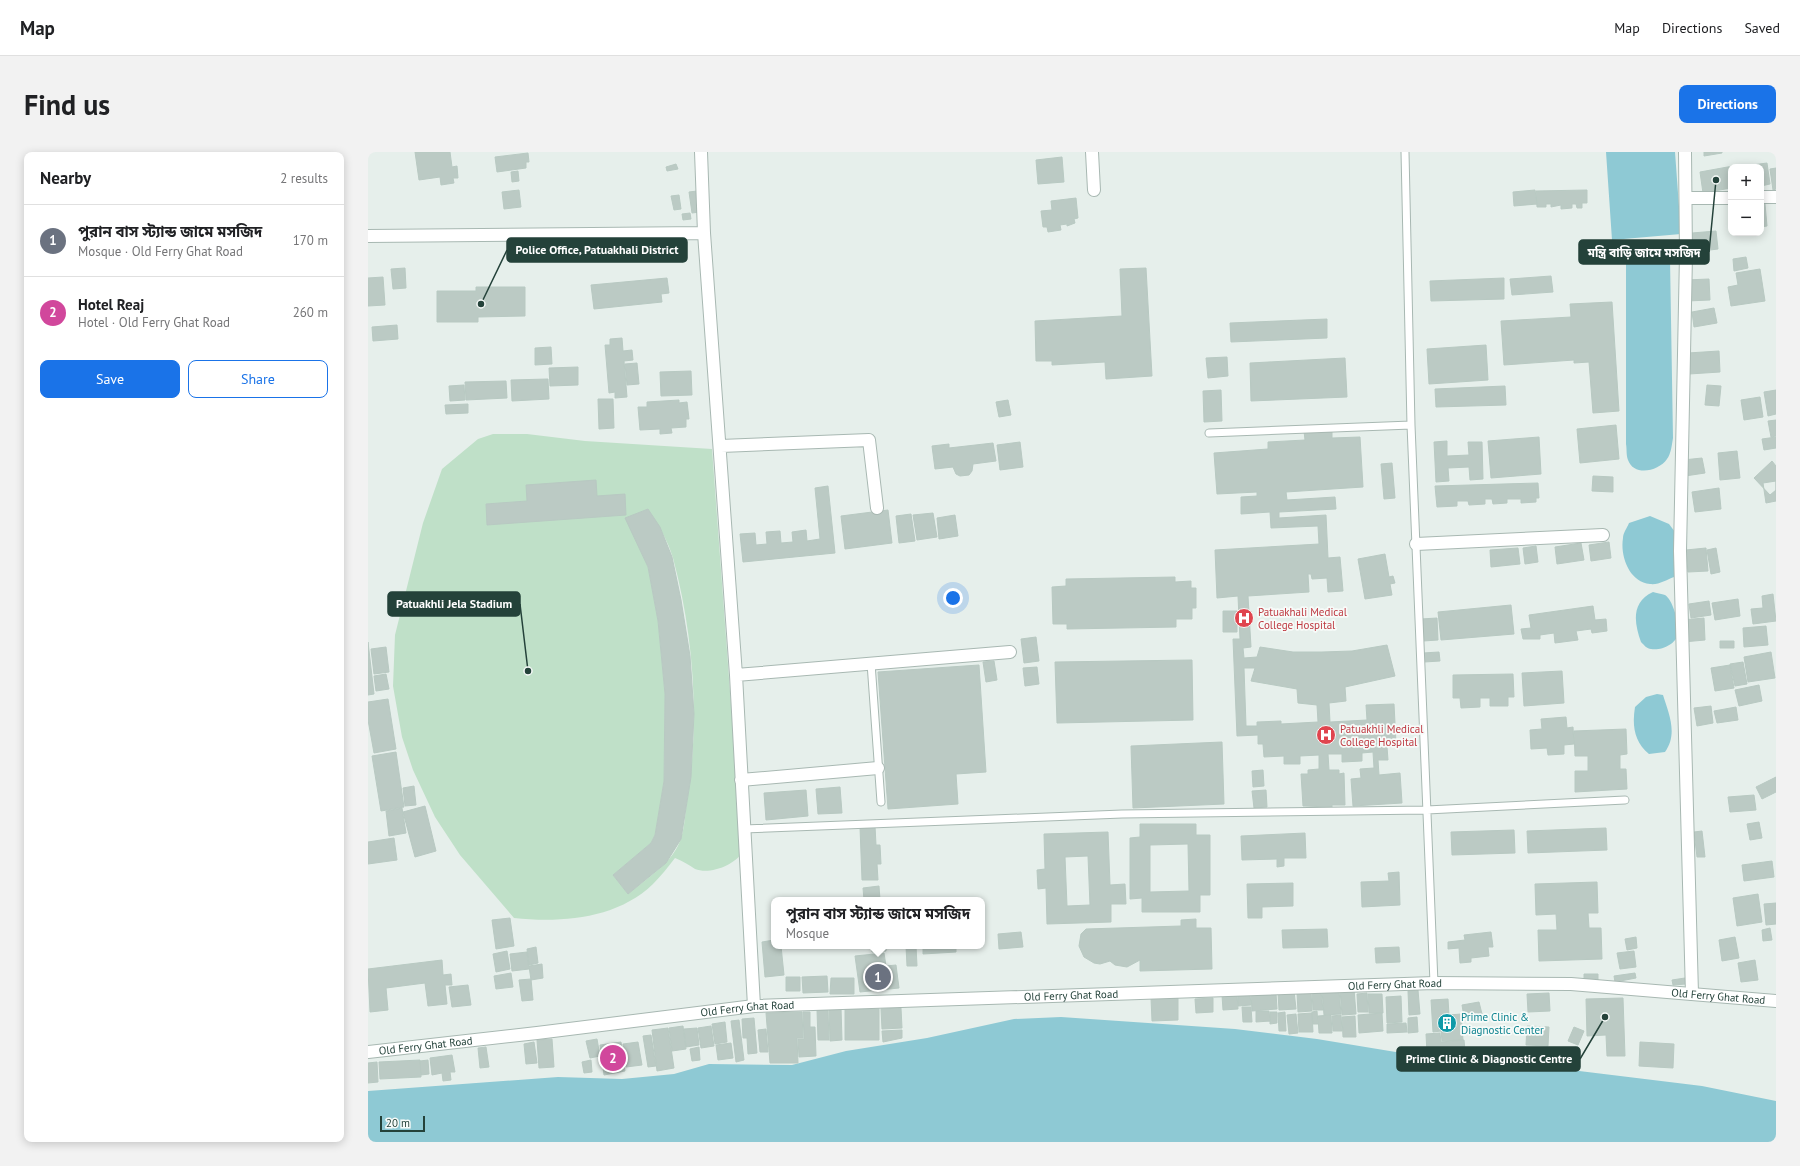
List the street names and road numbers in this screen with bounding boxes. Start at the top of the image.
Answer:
street label: Old Ferry Ghat Road [1348,976,1442,993]
street label: Old Ferry Ghat Road [1671,985,1766,1007]
street label: Old Ferry Ghat Road [1024,987,1119,1004]
street label: Old Ferry Ghat Road [700,998,795,1020]
street label: Old Ferry Ghat Road [378,1033,473,1058]

